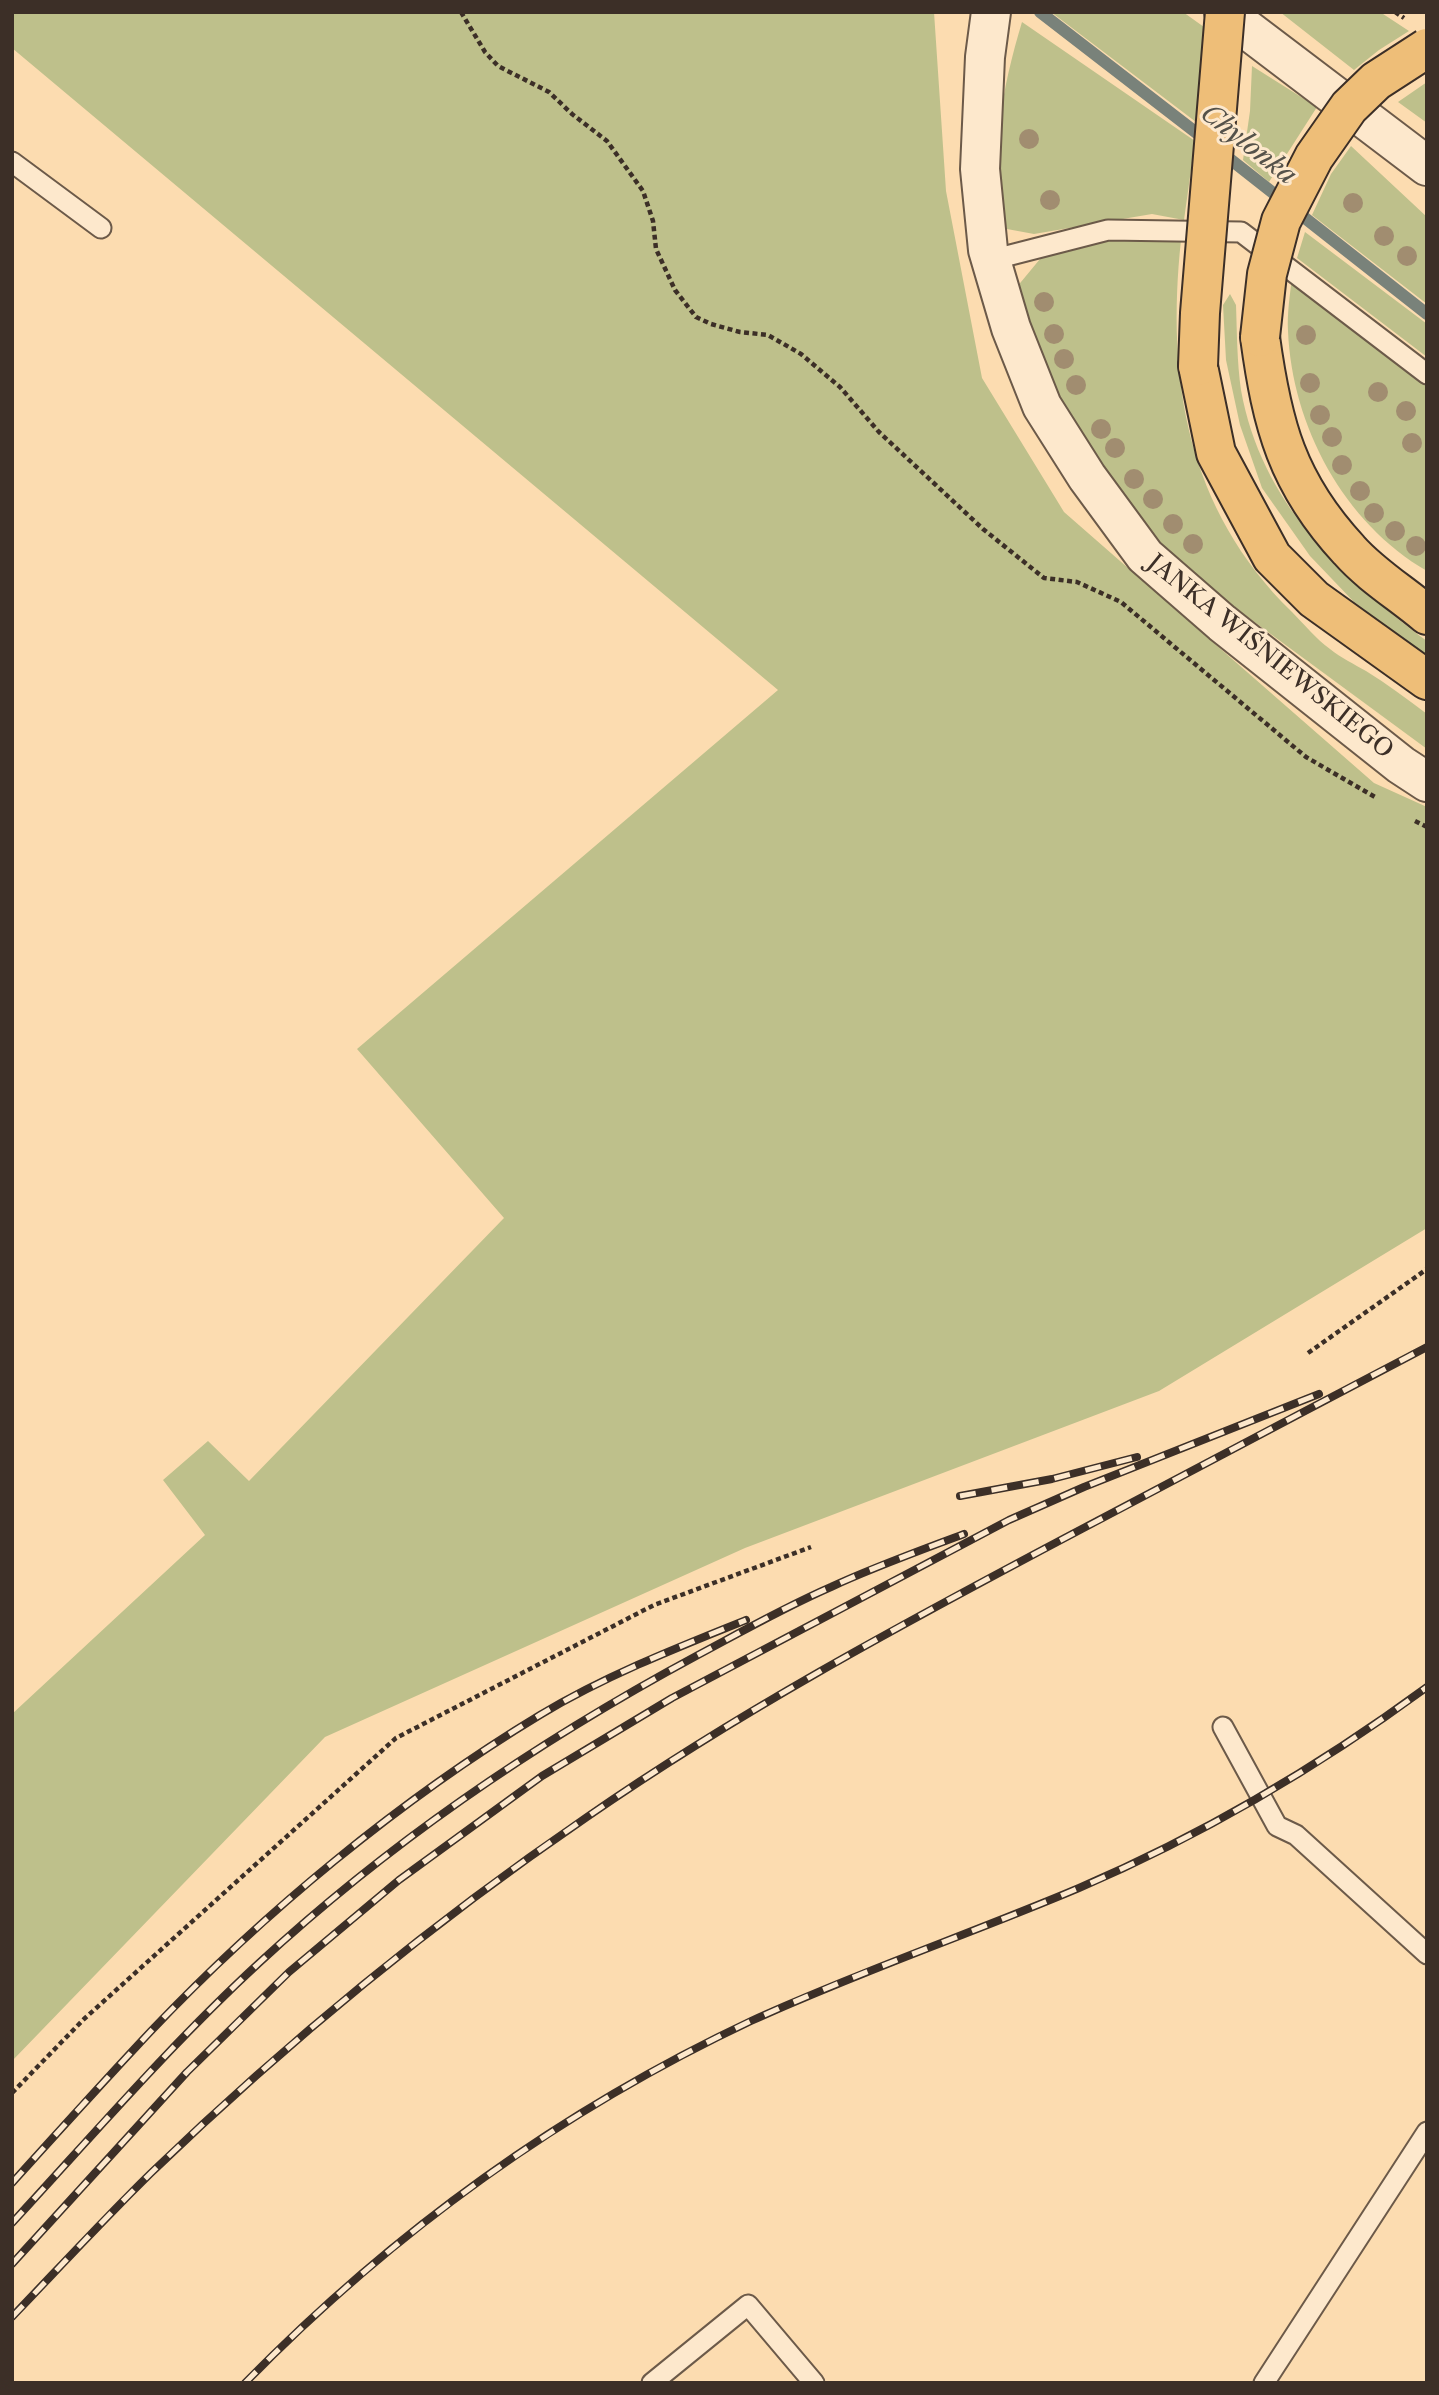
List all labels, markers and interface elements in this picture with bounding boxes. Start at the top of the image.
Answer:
water label: Chylonka [1194,98,1302,192]
street label: JANKA WIŚNIEWSKIEGO [1141,549,1399,765]

